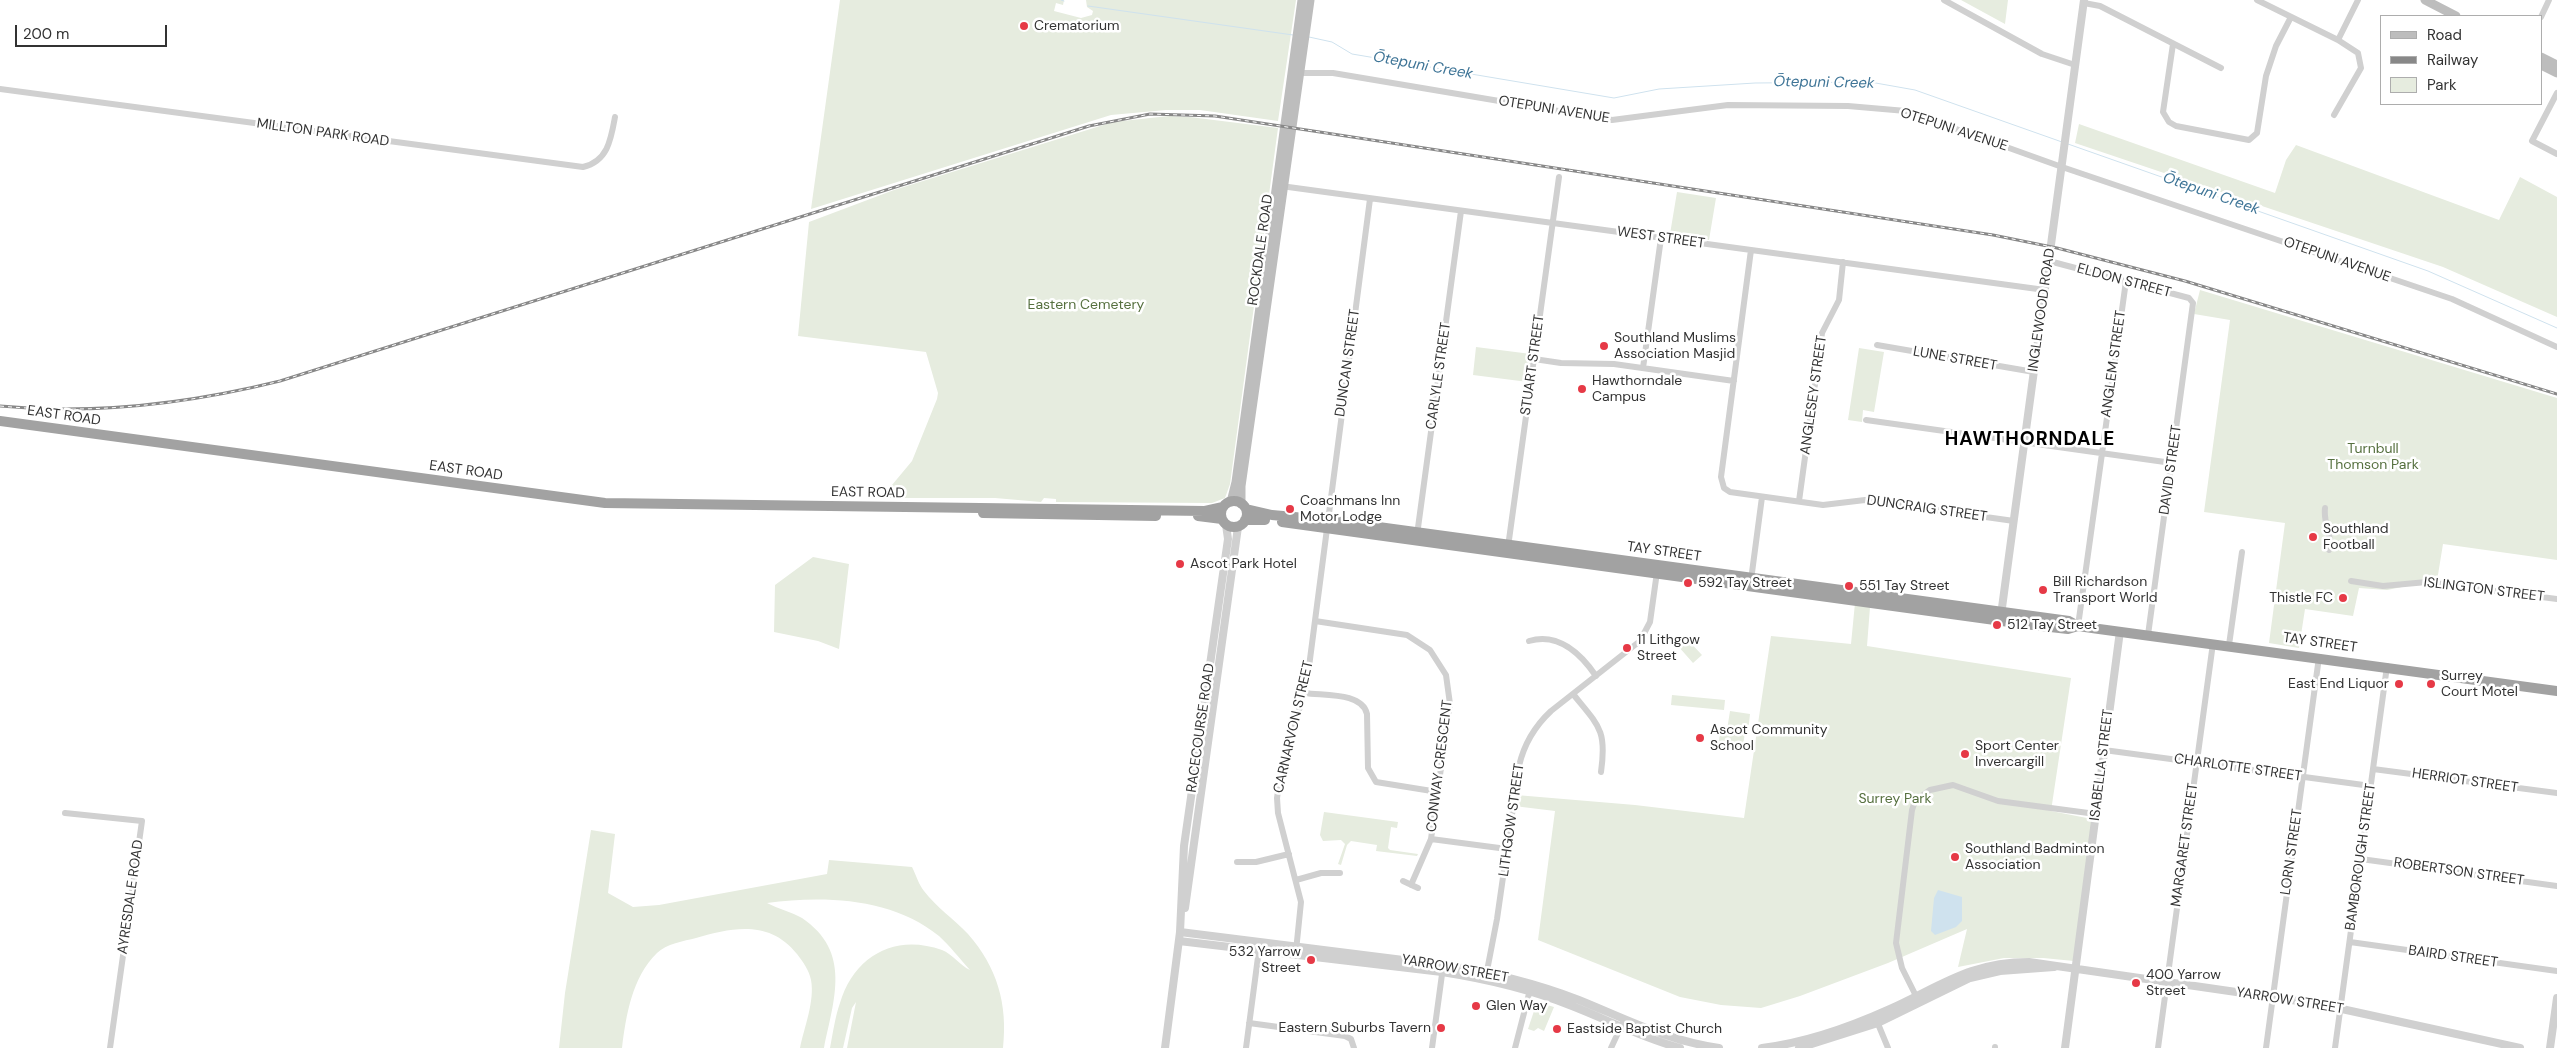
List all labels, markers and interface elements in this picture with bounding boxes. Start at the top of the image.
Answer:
scale bar [18,15,170,47]
legend [2380,15,2542,105]
place label: Crematorium [1034,18,1119,34]
marker: Crematorium [1018,20,1030,32]
text: 200 m [23,24,69,44]
text: Road [2427,25,2462,45]
water label: Ōtepuni Creek [1372,48,1474,84]
text: Railway [2427,50,2478,70]
water label: Ōtepuni Creek [1773,73,1875,93]
text: Park [2427,75,2457,95]
street label: OTEPUNI AVENUE [1497,93,1611,127]
street label: OTEPUNI AVENUE [1898,105,2010,155]
street label: MILLTON PARK ROAD [256,115,390,151]
water label: Ōtepuni Creek [2160,169,2262,219]
street label: ROCKDALE ROAD [1245,193,1277,307]
street label: WEST STREET [1616,224,1706,252]
street label: OTEPUNI AVENUE [2281,234,2393,286]
street label: INGLEWOOD ROAD [2025,247,2059,373]
street label: ELDON STREET [2075,260,2173,302]
park label: Eastern Cemetery [1028,297,1144,313]
street label: DUNCAN STREET [1332,308,1364,418]
street label: ANGLEM STREET [2098,309,2130,419]
street label: STUART STREET [1518,314,1548,416]
street label: CARLYLE STREET [1423,321,1455,431]
place label: Southland Muslims Association Masjid [1614,330,1736,362]
street label: ANGLESEY STREET [1797,334,1831,456]
marker: Southland Muslims Association Masjid [1598,340,1610,352]
street label: LUNE STREET [1912,343,1998,375]
place label: Hawthorndale Campus [1592,373,1682,406]
marker: Hawthorndale Campus [1576,383,1588,395]
street label: EAST ROAD [26,403,102,429]
street label: DAVID STREET [2156,424,2186,516]
district label: HAWTHORNDALE [1943,429,2117,451]
park label: Turnbull Thomson Park [2327,441,2419,474]
street label: EAST ROAD [428,458,504,484]
street label: EAST ROAD [831,484,905,502]
street label: DUNCRAIG STREET [1866,492,1988,526]
place label: Coachmans Inn Motor Lodge [1300,493,1400,526]
marker: Coachmans Inn Motor Lodge [1284,503,1296,515]
place label: Southland Football [2323,521,2389,554]
marker: Southland Football [2307,531,2319,543]
street label: TAY STREET [1626,538,1702,566]
place label: Ascot Park Hotel [1190,556,1297,572]
marker: Ascot Park Hotel [1174,558,1186,570]
place label: Bill Richardson Transport World [2053,574,2158,606]
street label: ISLINGTON STREET [2423,574,2545,606]
place label: 592 Tay Street [1698,575,1792,591]
marker: 592 Tay Street [1682,577,1694,589]
place label: 551 Tay Street [1859,578,1950,594]
marker: 551 Tay Street [1843,580,1855,592]
marker: Bill Richardson Transport World [2037,584,2049,596]
place label: Thistle FC [2269,590,2333,606]
marker: Thistle FC [2337,592,2349,604]
place label: 512 Tay Street [2007,617,2097,633]
marker: 512 Tay Street [1991,619,2003,631]
street label: TAY STREET [2282,629,2358,657]
place label: 11 Lithgow Street [1637,632,1700,664]
marker: 11 Lithgow Street [1621,642,1633,654]
street label: CARNARVON STREET [1271,659,1317,795]
street label: RACECOURSE ROAD [1184,662,1218,794]
place label: Surrey Court Motel [2441,668,2518,700]
place label: East End Liquor [2288,676,2389,692]
marker: East End Liquor [2393,678,2405,690]
marker: Surrey Court Motel [2425,678,2437,690]
street label: CONWAY CRESCENT [1424,699,1456,833]
street label: ISABELLA STREET [2087,708,2117,822]
place label: Ascot Community School [1710,722,1828,754]
marker: Ascot Community School [1694,732,1706,744]
place label: Sport Center Invercargill [1975,738,2059,770]
marker: Sport Center Invercargill [1959,748,1971,760]
street label: CHARLOTTE STREET [2173,751,2303,785]
street label: LITHGOW STREET [1496,762,1528,878]
street label: HERRIOT STREET [2411,765,2519,797]
street label: MARGARET STREET [2168,782,2202,908]
street label: BAMBOROUGH STREET [2342,782,2380,932]
park label: Surrey Park [1858,791,1932,807]
street label: LORN STREET [2278,808,2306,896]
street label: AYRESDALE ROAD [115,839,147,955]
place label: Southland Badminton Association [1965,841,2105,874]
marker: Southland Badminton Association [1949,851,1961,863]
street label: ROBERTSON STREET [2393,855,2525,889]
street label: BAIRD STREET [2407,942,2499,972]
place label: 532 Yarrow Street [1229,944,1301,976]
street label: YARROW STREET [1400,951,1510,987]
marker: 532 Yarrow Street [1305,954,1317,966]
place label: 400 Yarrow Street [2146,967,2221,1000]
marker: 400 Yarrow Street [2130,977,2142,989]
street label: YARROW STREET [2235,984,2345,1018]
place label: Glen Way [1486,998,1548,1014]
marker: Glen Way [1470,1000,1482,1012]
place label: Eastern Suburbs Tavern [1279,1020,1431,1036]
place label: Eastside Baptist Church [1567,1021,1722,1037]
marker: Eastern Suburbs Tavern [1435,1022,1447,1034]
marker: Eastside Baptist Church [1551,1023,1563,1035]

